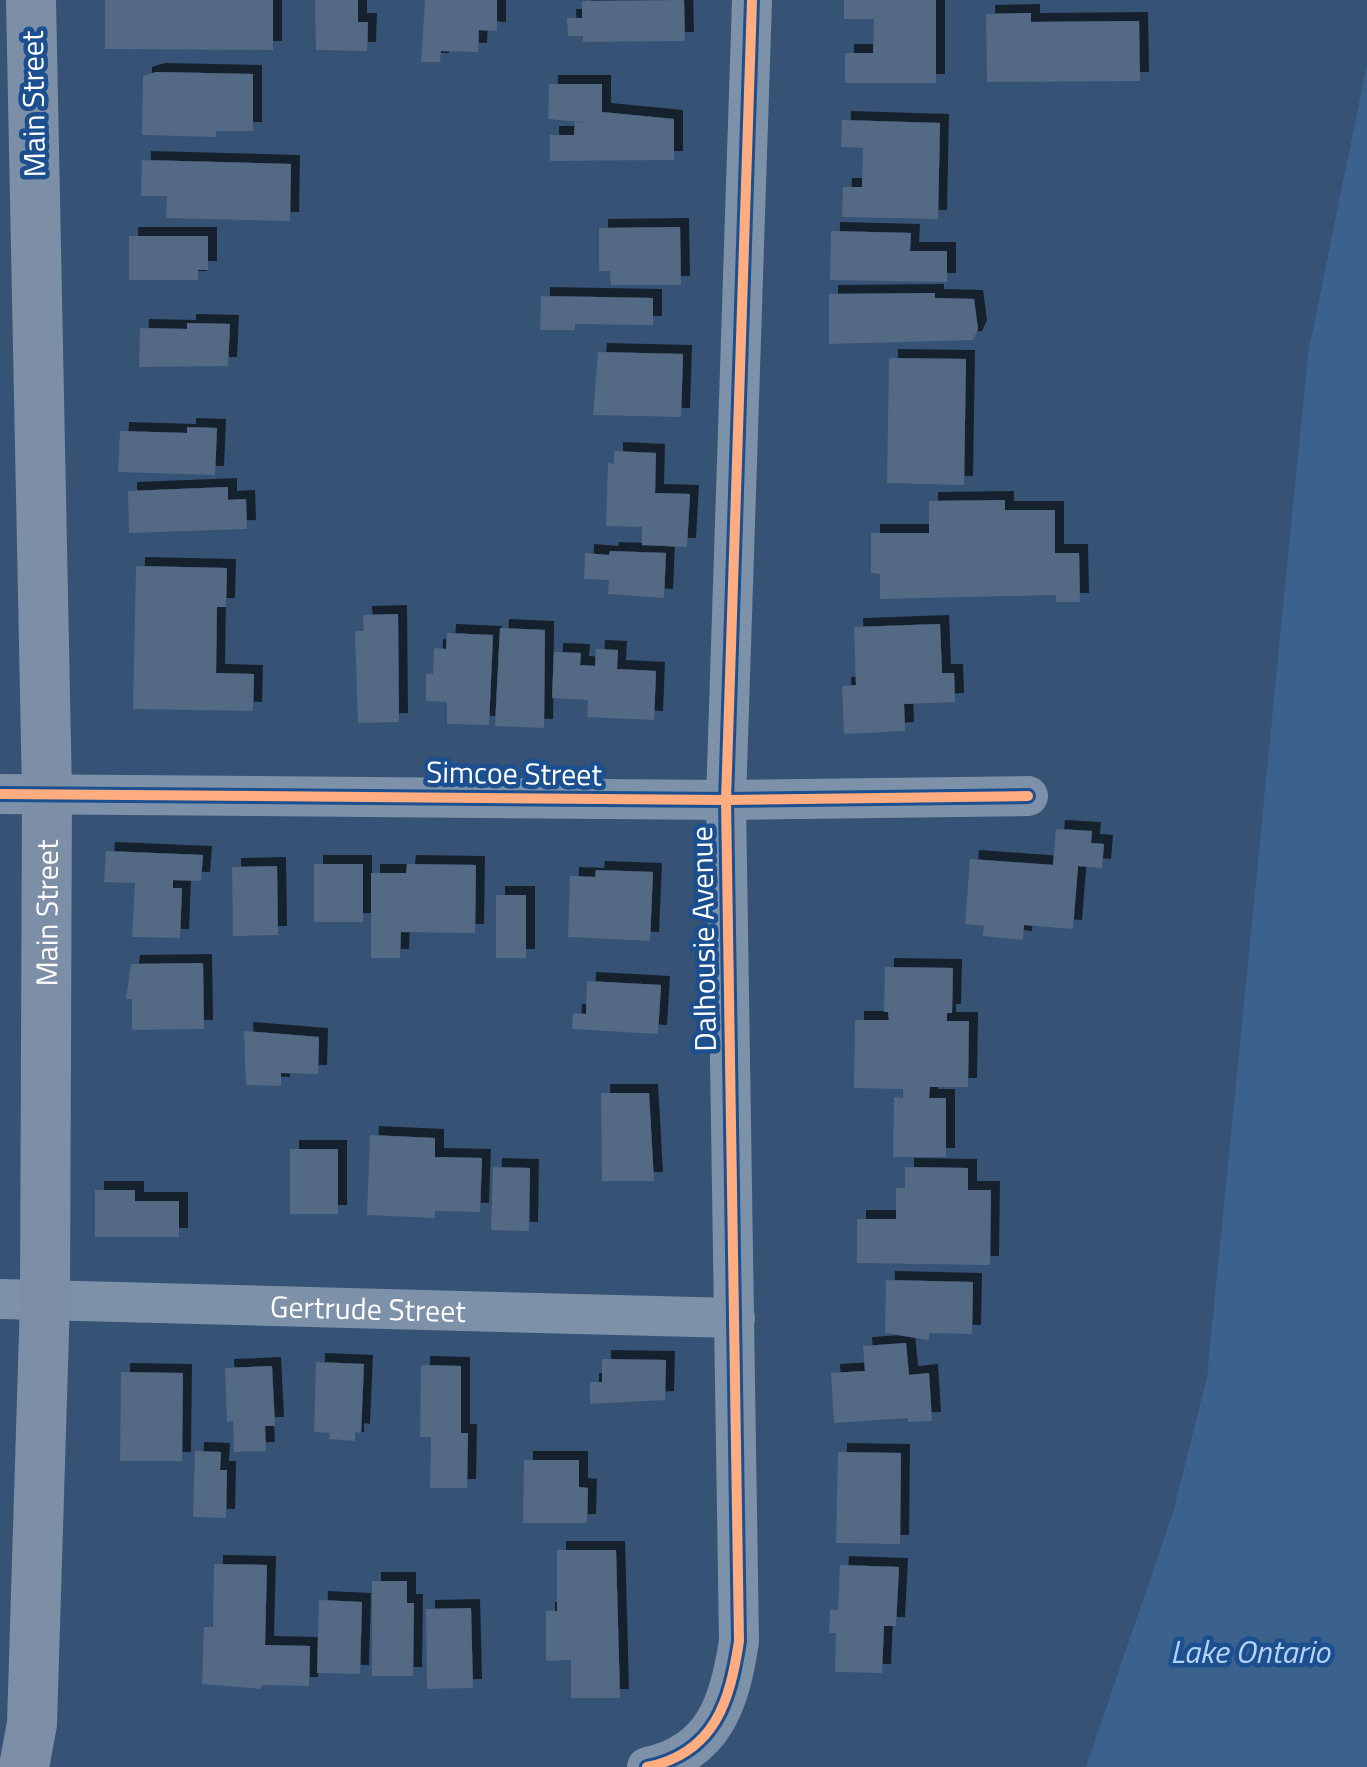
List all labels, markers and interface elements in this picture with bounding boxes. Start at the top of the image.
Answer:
street label: Main Street [9,30,57,178]
street label: Simcoe Street [426,748,603,798]
street label: Dalhousie Avenue [678,826,728,1052]
street label: Main Street [23,839,70,986]
street label: Gertrude Street [269,1283,467,1334]
water label: Lake Ontario [1170,1627,1331,1675]

